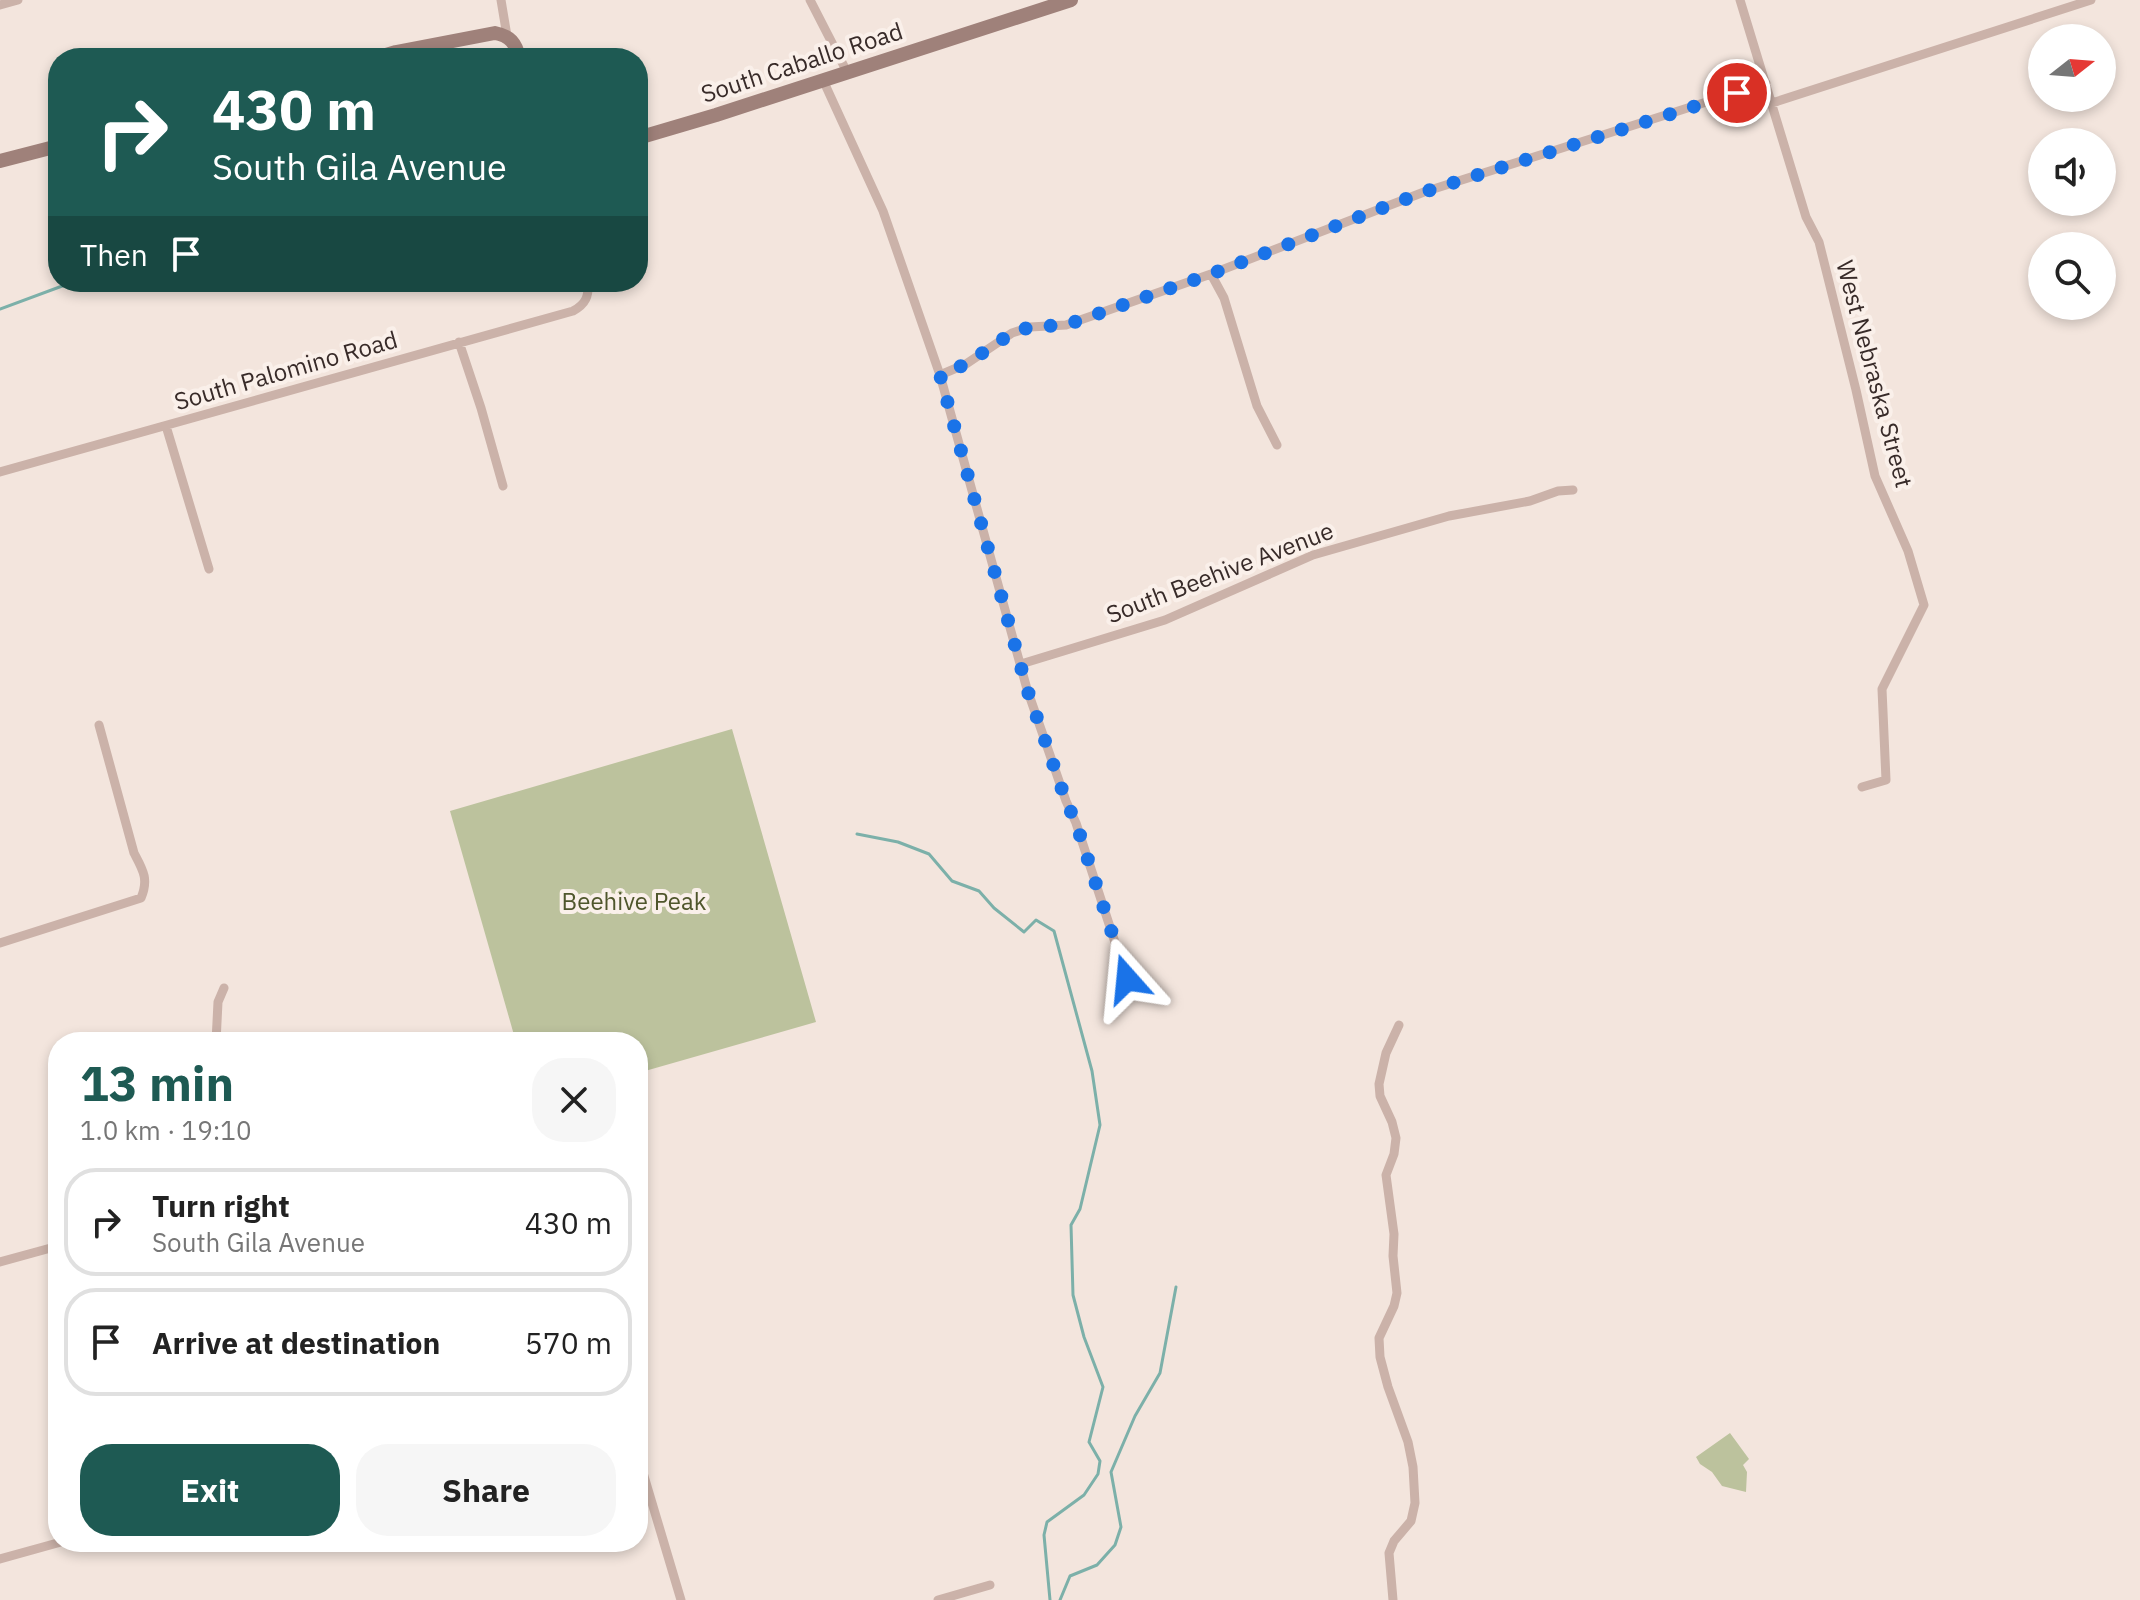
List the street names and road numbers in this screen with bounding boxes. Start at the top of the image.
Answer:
street label: South Caballo Road [697,14,907,110]
street label: West Nebraska Street [1829,257,1921,491]
street label: South Palomino Road [170,323,401,417]
street label: South Beehive Avenue [1101,514,1338,630]

